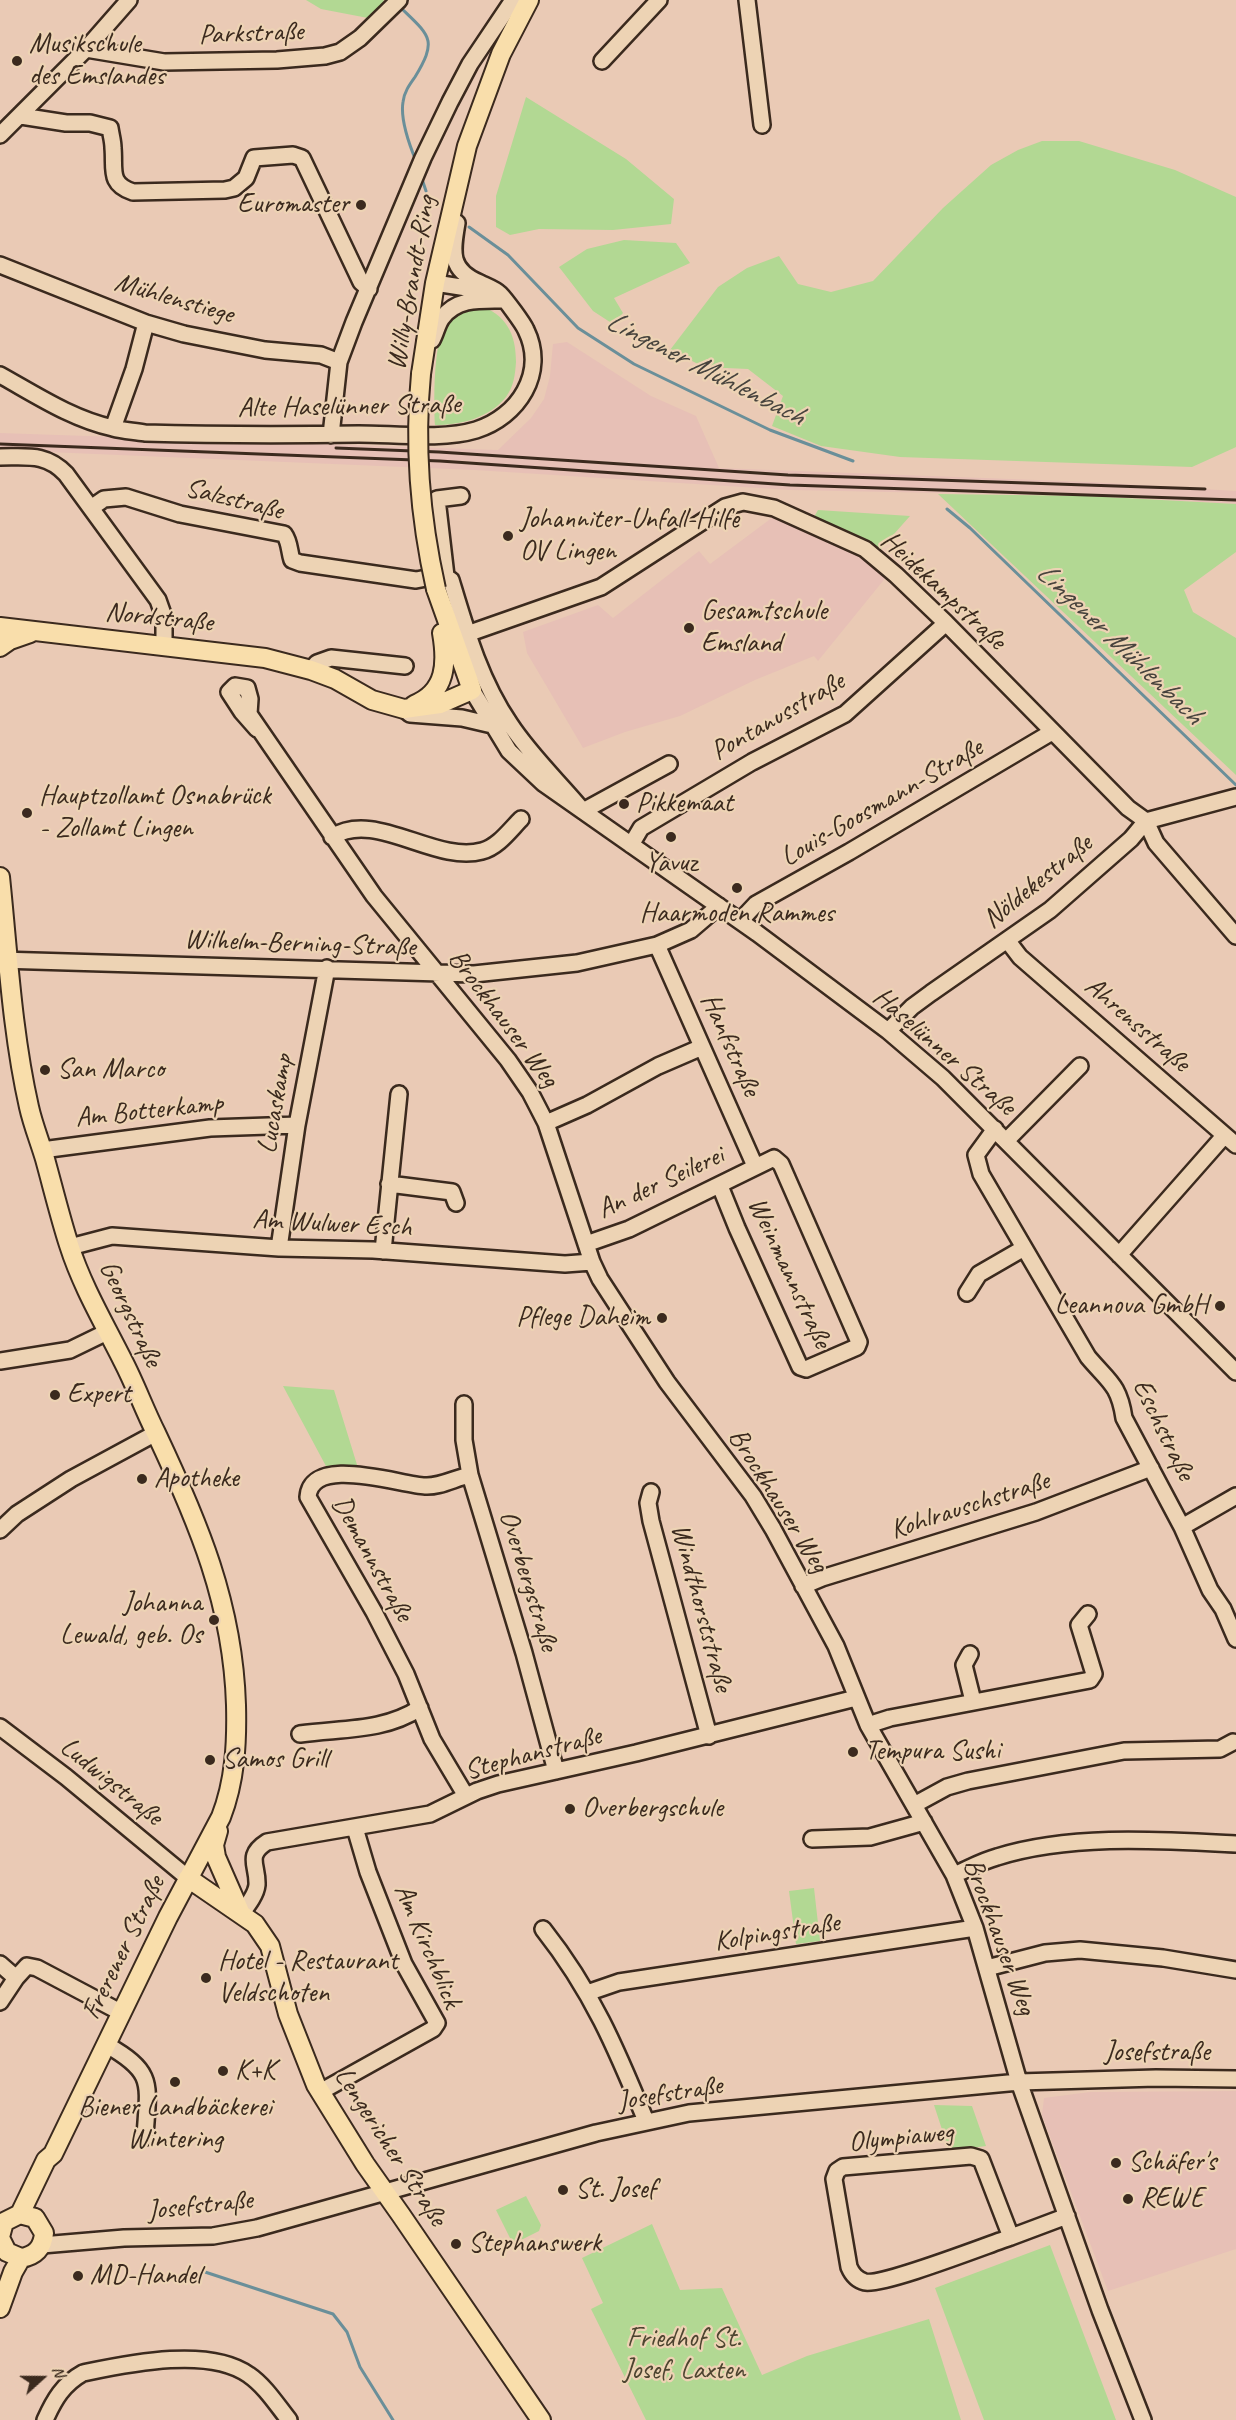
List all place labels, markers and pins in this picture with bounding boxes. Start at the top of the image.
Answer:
place label: Musikschule des Emslandes [29,28,165,94]
marker: Musikschule des Emslandes [10,54,24,68]
place label: Euromaster [237,188,349,222]
marker: Euromaster [354,198,368,212]
place label: Johanniter-Unfall-Hilfe OV Lingen [520,503,739,569]
marker: Johanniter-Unfall-Hilfe OV Lingen [501,529,515,543]
place label: Gesamtschule Emsland [701,595,827,661]
marker: Gesamtschule Emsland [682,621,696,635]
place label: Hauptzollamt Osnabrück - Zollamt Lingen [39,780,271,846]
place label: Pikkemaat [636,787,733,821]
marker: Pikkemaat [617,797,631,811]
marker: Hauptzollamt Osnabrück - Zollamt Lingen [20,806,34,820]
marker: Yavuz [664,830,678,844]
place label: Yavuz [645,847,697,881]
marker: Haarmoden Rammes [730,881,744,895]
place label: Haarmoden Rammes [640,897,834,931]
place label: San Marco [57,1053,164,1087]
marker: San Marco [38,1063,52,1077]
place label: Leannova GmbH [1055,1289,1208,1323]
marker: Leannova GmbH [1213,1299,1227,1313]
place label: Pflege Daheim [516,1301,650,1335]
marker: Pflege Daheim [655,1311,669,1325]
place label: Expert [67,1378,131,1412]
marker: Expert [48,1388,62,1402]
place label: Apotheke [154,1462,239,1496]
marker: Apotheke [135,1472,149,1486]
place label: Johanna Lewald, geb. Os [60,1587,202,1653]
marker: Johanna Lewald, geb. Os [207,1613,221,1627]
place label: Tempura Sushi [865,1735,1000,1769]
place label: Samos Grill [222,1743,328,1777]
marker: Tempura Sushi [846,1745,860,1759]
marker: Samos Grill [203,1753,217,1767]
place label: Overbergschule [582,1792,723,1826]
marker: Overbergschule [563,1802,577,1816]
place label: Hotel - Restaurant Veldschoten [218,1945,398,2011]
marker: Hotel - Restaurant Veldschoten [199,1971,213,1985]
place label: K+K [235,2054,275,2088]
marker: K+K [216,2064,230,2078]
marker: Biener Landbäckerei Wintering [168,2075,182,2089]
place label: Biener Landbäckerei Wintering [78,2091,272,2157]
place label: Schäfer's [1128,2146,1216,2180]
marker: Schäfer's [1109,2156,1123,2170]
place label: St. Josef [575,2173,656,2207]
place label: REWE [1140,2182,1204,2216]
marker: St. Josef [556,2183,570,2197]
marker: REWE [1121,2192,1135,2206]
place label: Stephanswerk [468,2227,601,2261]
marker: Stephanswerk [449,2237,463,2251]
place label: MD-Handel [90,2259,201,2293]
marker: MD-Handel [71,2269,85,2283]

